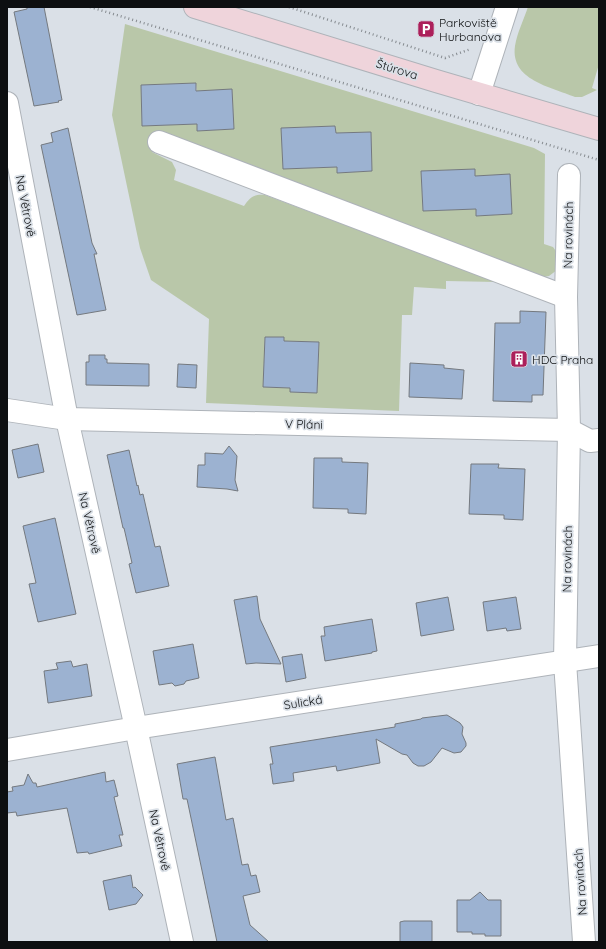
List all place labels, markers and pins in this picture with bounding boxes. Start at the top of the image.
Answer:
place label: Parkoviště Hurbanova [439,15,501,44]
parking icon: Parkoviště Hurbanova [416,19,436,39]
building icon: HDC Praha [509,349,529,369]
place label: HDC Praha [532,352,593,367]

